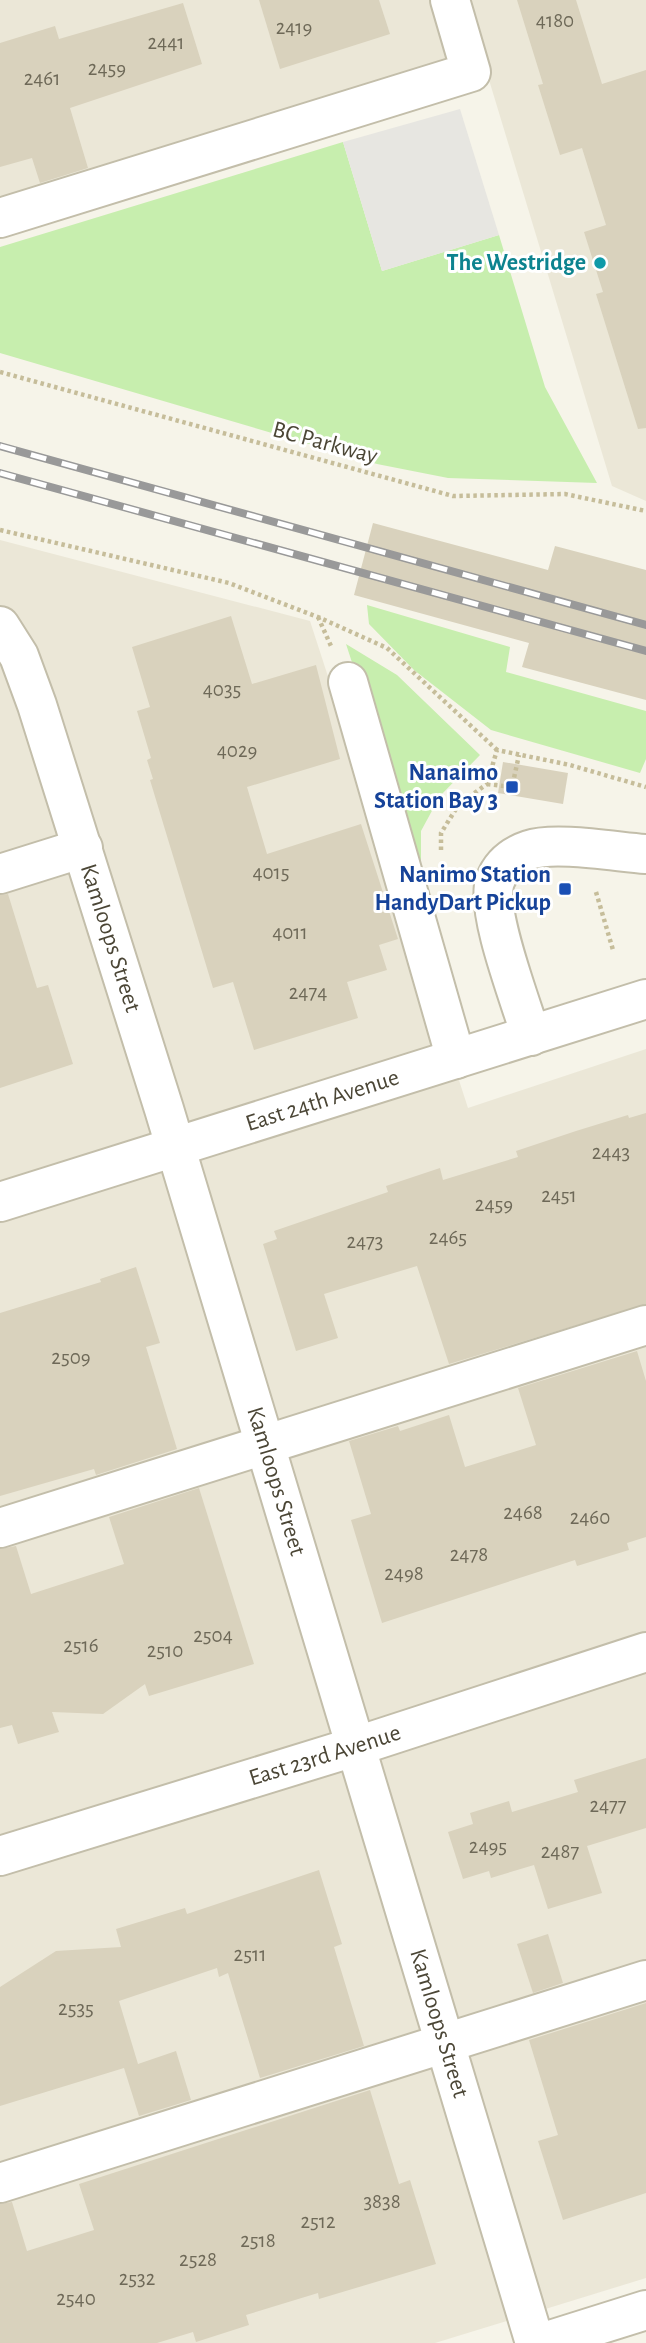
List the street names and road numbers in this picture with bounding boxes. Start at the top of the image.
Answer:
street label: BC Parkway [270,417,380,469]
street label: Kamloops Street [76,861,145,1015]
street label: East 24th Avenue [243,1065,402,1136]
street label: Kamloops Street [242,1404,310,1559]
street label: East 23rd Avenue [246,1721,404,1791]
street label: Kamloops Street [405,1946,473,2101]

